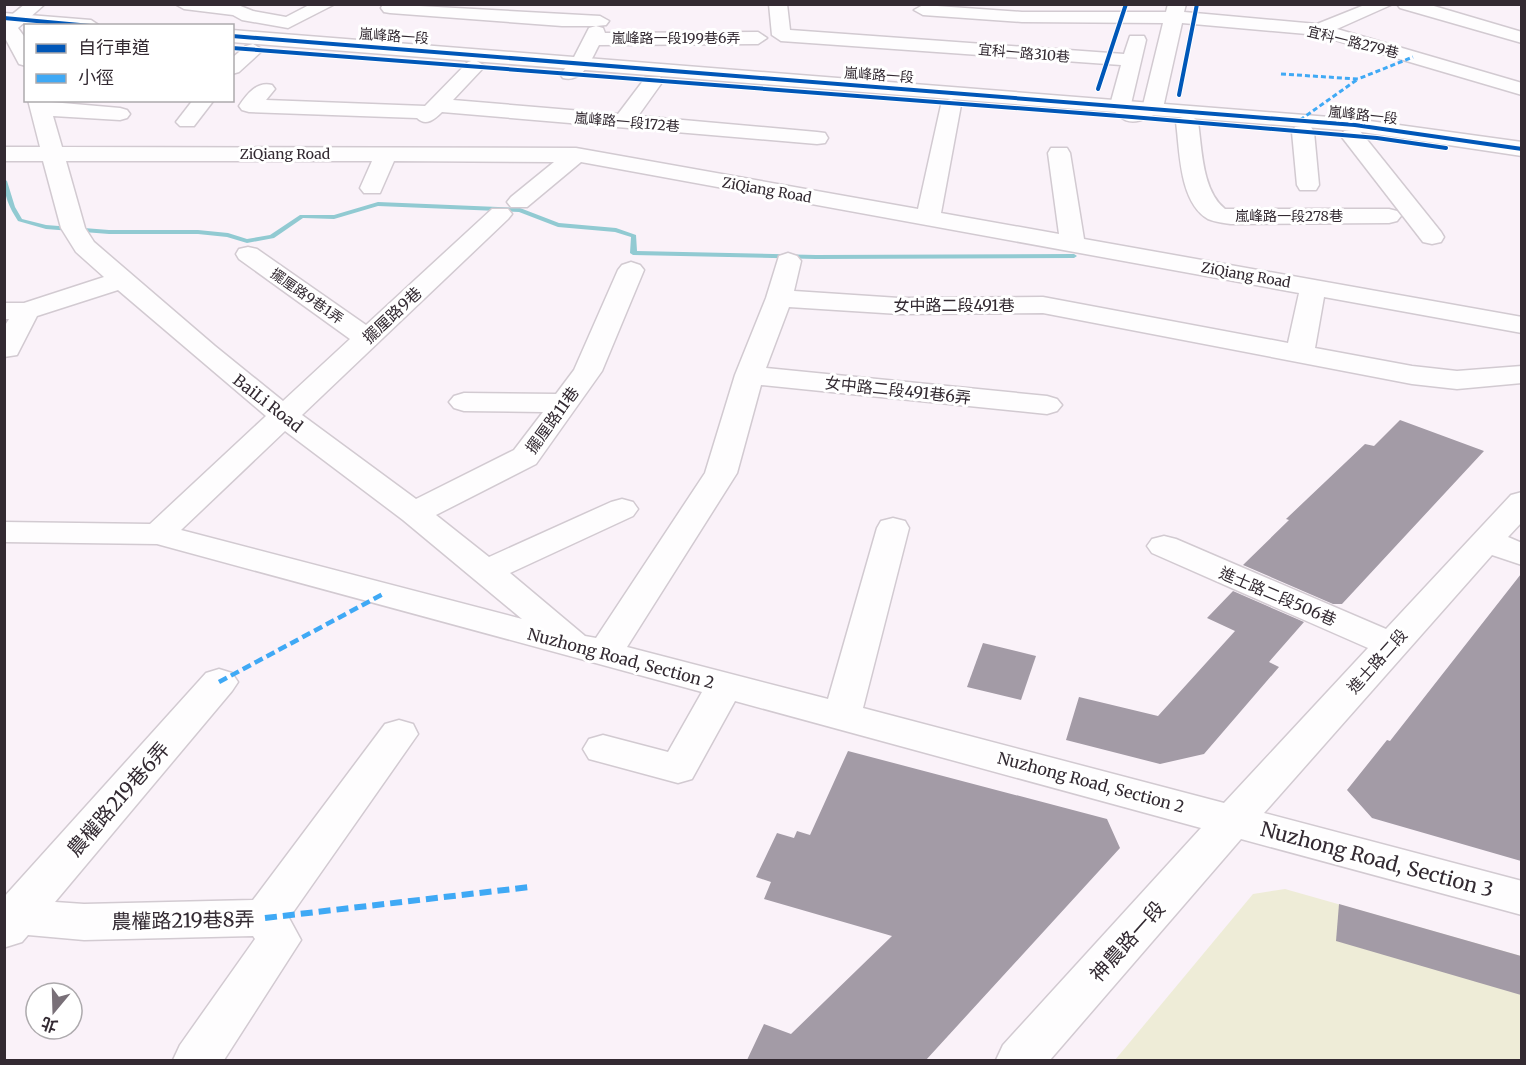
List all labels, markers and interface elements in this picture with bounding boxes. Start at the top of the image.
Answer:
street label: 宜科一路279巷 [1305,22,1401,62]
legend [24,24,234,102]
street label: 嵐峰路一段 [358,25,430,47]
street label: 嵐峰路一段199巷6弄 [611,29,741,47]
text: 自行車道 [78,36,150,59]
street label: 宜科一路310巷 [977,40,1071,66]
street label: 嵐峰路一段 [843,64,915,86]
text: 小徑 [78,66,114,89]
street label: 嵐峰路一段 [1327,102,1399,128]
street label: 嵐峰路一段172巷 [574,108,680,136]
street label: ZiQiang Road [240,145,331,163]
street label: ZiQiang Road [721,173,814,207]
street label: 嵐峰路一段278巷 [1235,207,1343,225]
street label: ZiQiang Road [1200,258,1293,292]
street label: 擺厘路9巷1弄 [267,264,347,328]
street label: 擺厘路9巷 [358,283,426,347]
street label: 女中路二段491巷 [893,295,1015,315]
street label: BaiLi Road [229,370,307,436]
street label: 女中路二段491巷6弄 [824,372,972,408]
street label: 擺厘路11巷 [521,383,583,457]
street label: 進士路二段506巷 [1217,562,1339,630]
street label: Nuzhong Road, Section 2 [526,623,716,693]
street label: 進士路二段 [1343,625,1411,697]
street label: 農權路219巷6弄 [61,737,175,861]
street label: Nuzhong Road, Section 2 [996,747,1186,817]
street label: Nuzhong Road, Section 3 [1258,816,1496,902]
street label: 神農路一段 [1084,895,1170,987]
street label: 農權路219巷8弄 [111,906,255,934]
north arrow [24,981,84,1041]
text: 北 [38,1013,60,1037]

